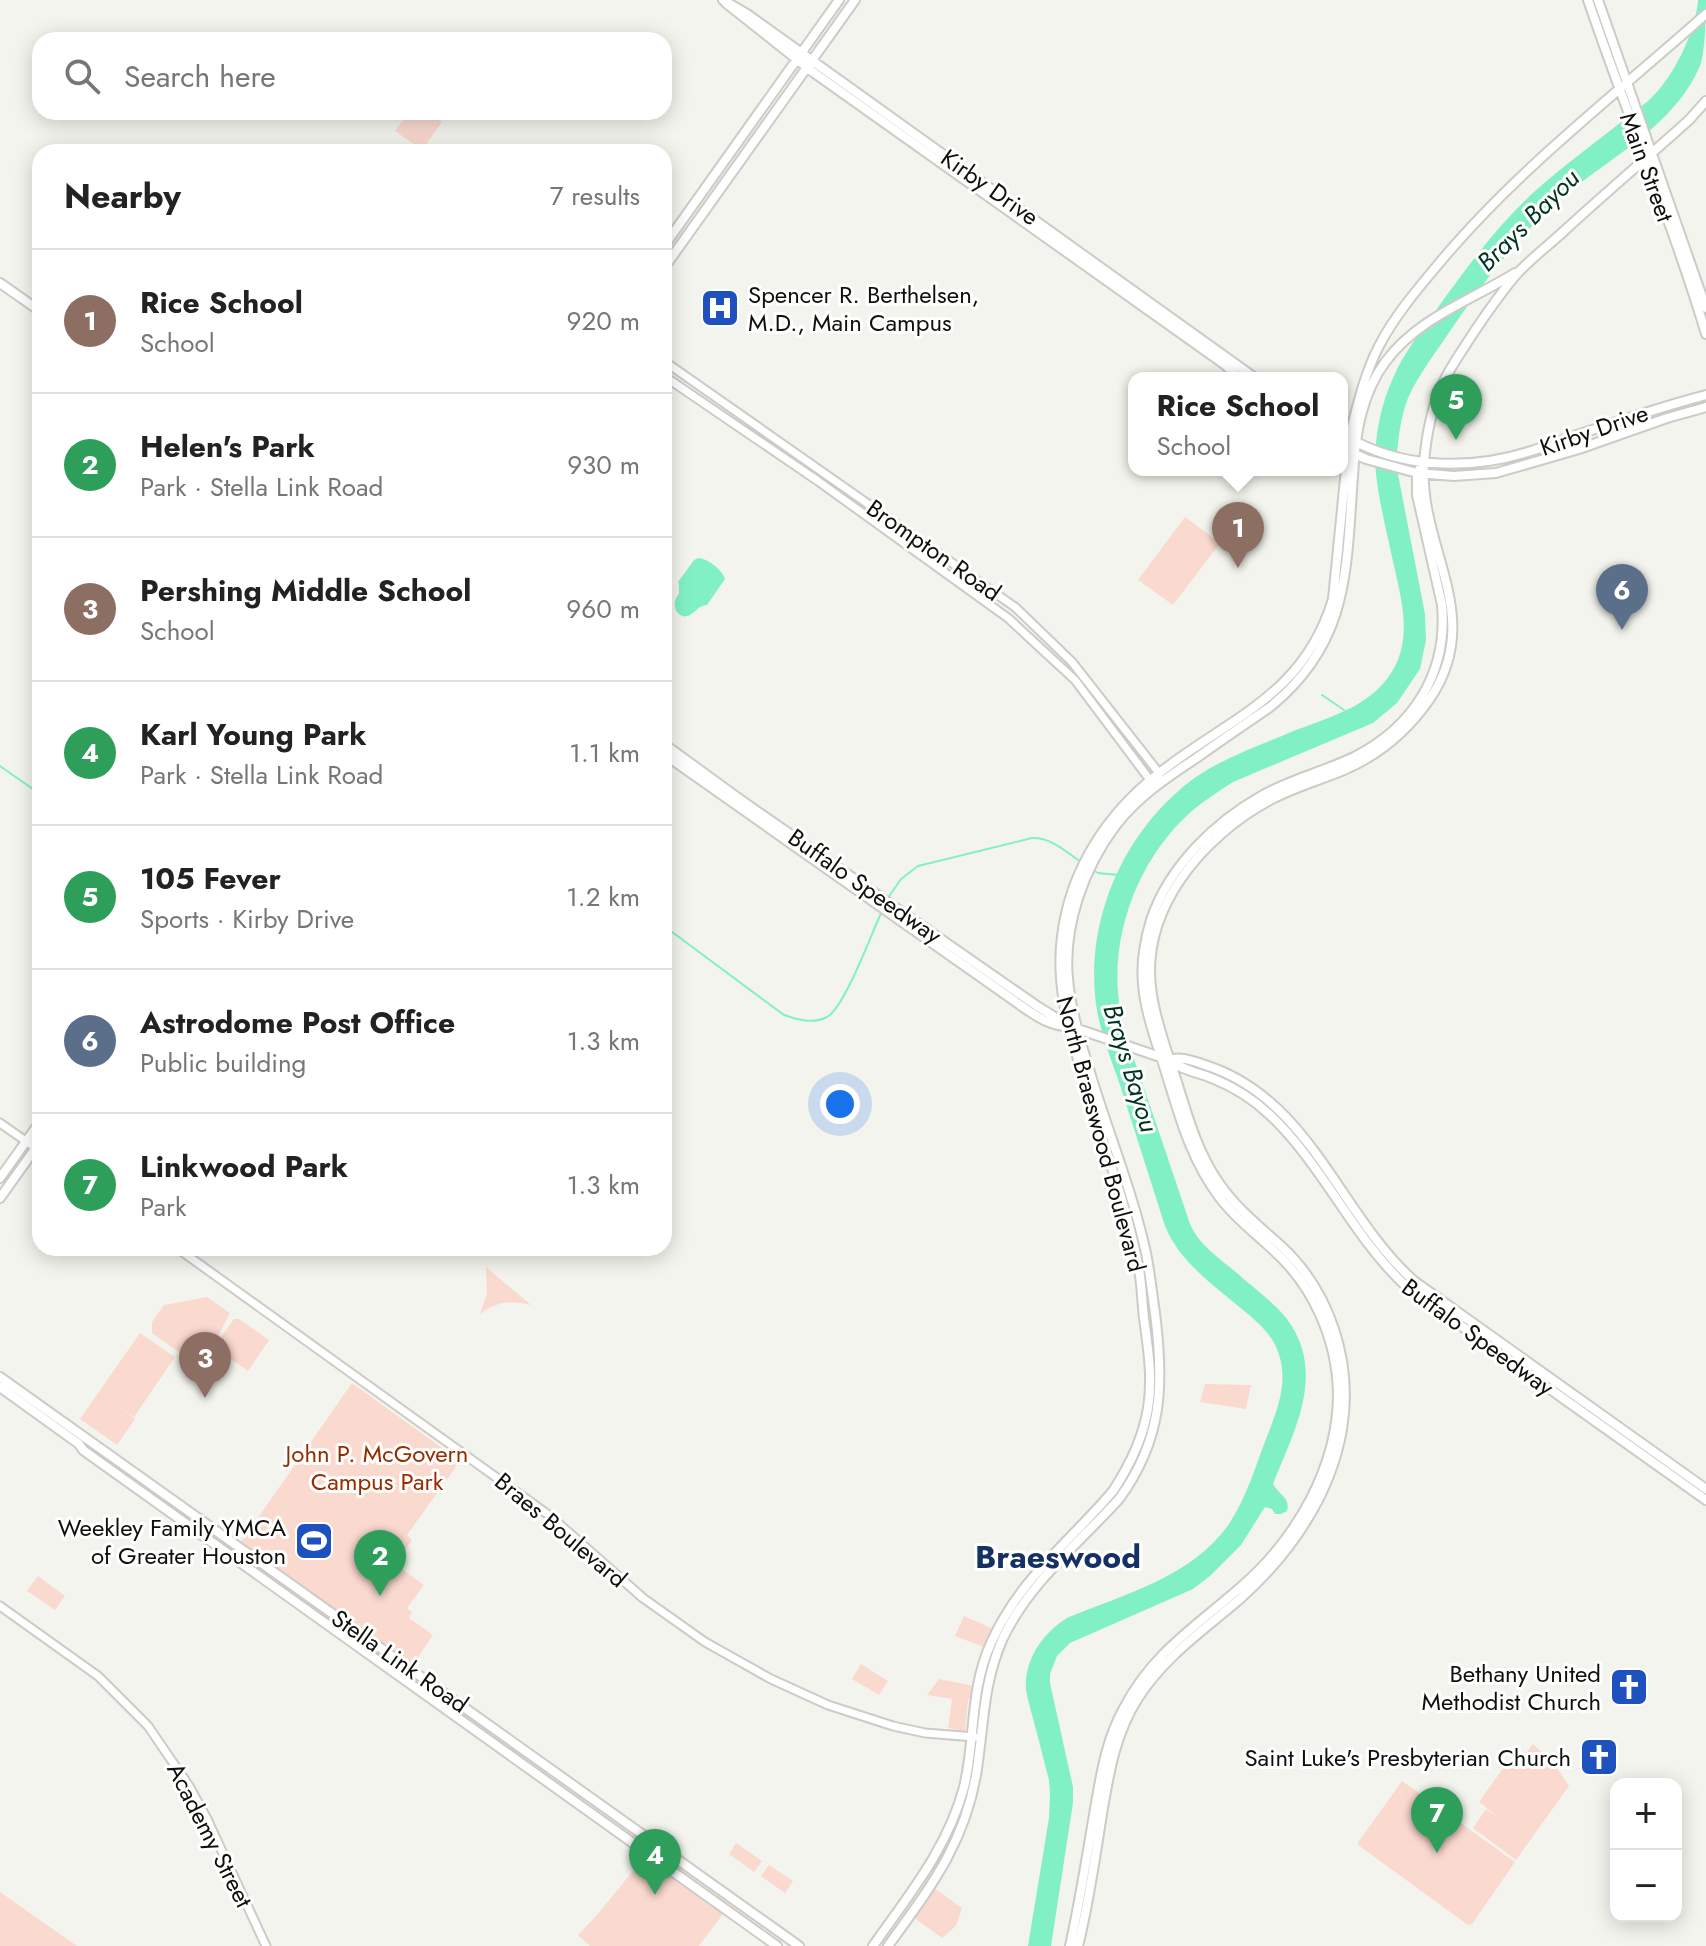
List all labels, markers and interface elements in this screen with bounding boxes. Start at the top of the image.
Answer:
search box [32,32,672,120]
icon: search [60,54,104,98]
text: Search here [124,55,276,98]
street label: Main Street [1611,107,1683,227]
street label: Kirby Drive [934,140,1046,234]
water label: Brays Bayou [1468,160,1588,280]
text: Nearby [64,172,181,221]
text: 7 results [550,177,640,215]
place label: Spencer R. Berthelsen, M.D., Main Campus [748,277,979,340]
text: Rice School [140,281,303,324]
hospital icon: Spencer R. Berthelsen, M.D., Main Campus [699,287,741,329]
text: 1 [83,302,97,340]
text: 920 m [567,302,640,340]
text: School [140,324,215,362]
popup [1128,372,1348,476]
pin: 5 [1430,374,1482,440]
text: Rice School [1157,384,1319,427]
street label: Kirby Drive [1535,395,1653,465]
text: Helen's Park [140,425,315,468]
text: School [1157,427,1231,465]
text: 2 [81,446,99,484]
text: 930 m [567,446,640,484]
text: Park · Stella Link Road [140,468,383,506]
street label: Brompton Road [860,491,1008,609]
pin: 1 [1212,502,1264,568]
pin: 6 [1596,564,1648,630]
text: Pershing Middle School [140,569,471,612]
text: 3 [82,590,98,628]
text: 960 m [566,590,640,628]
text: School [140,612,215,650]
text: Karl Young Park [140,713,366,756]
text: 4 [81,734,99,772]
text: 1.1 km [569,734,640,772]
text: Park · Stella Link Road [140,756,383,794]
street label: Buffalo Speedway [781,820,949,952]
text: 105 Fever [140,857,281,900]
text: 5 [82,878,98,916]
text: 1.2 km [566,878,640,916]
text: Sports · Kirby Drive [140,900,354,938]
street label: North Braeswood Boulevard [1047,992,1155,1276]
water label: Brays Bayou [1094,999,1168,1137]
text: Astrodome Post Office [140,1001,455,1044]
text: 6 [81,1022,99,1060]
text: 1.3 km [567,1022,640,1060]
text: Public building [140,1044,306,1082]
your location [820,1084,860,1124]
text: Linkwood Park [140,1145,348,1188]
text: 7 [82,1166,98,1204]
text: 1.3 km [567,1166,640,1204]
text: Park [140,1188,186,1226]
street label: Buffalo Speedway [1395,1270,1562,1404]
pin: 3 [179,1332,231,1398]
park label: John P. McGovern Campus Park [283,1436,468,1499]
street label: Braes Boulevard [487,1464,635,1596]
place label: Weekley Family YMCA of Greater Houston [58,1510,286,1573]
sports icon: Weekley Family YMCA of Greater Houston [293,1520,335,1562]
pin: 2 [354,1530,406,1596]
district label: Braeswood [975,1534,1141,1580]
street label: Stella Link Road [324,1601,476,1721]
place label: Bethany United Methodist Church [1422,1656,1601,1719]
church icon: Bethany United Methodist Church [1608,1666,1650,1708]
church icon: Saint Luke's Presbyterian Church [1578,1736,1620,1778]
place label: Saint Luke's Presbyterian Church [1244,1740,1571,1775]
street label: Academy Street [158,1756,262,1914]
map controls [1610,1778,1682,1922]
button: + [1610,1778,1682,1850]
pin: 7 [1411,1787,1463,1853]
pin: 4 [629,1829,681,1895]
button: − [1610,1850,1682,1922]

